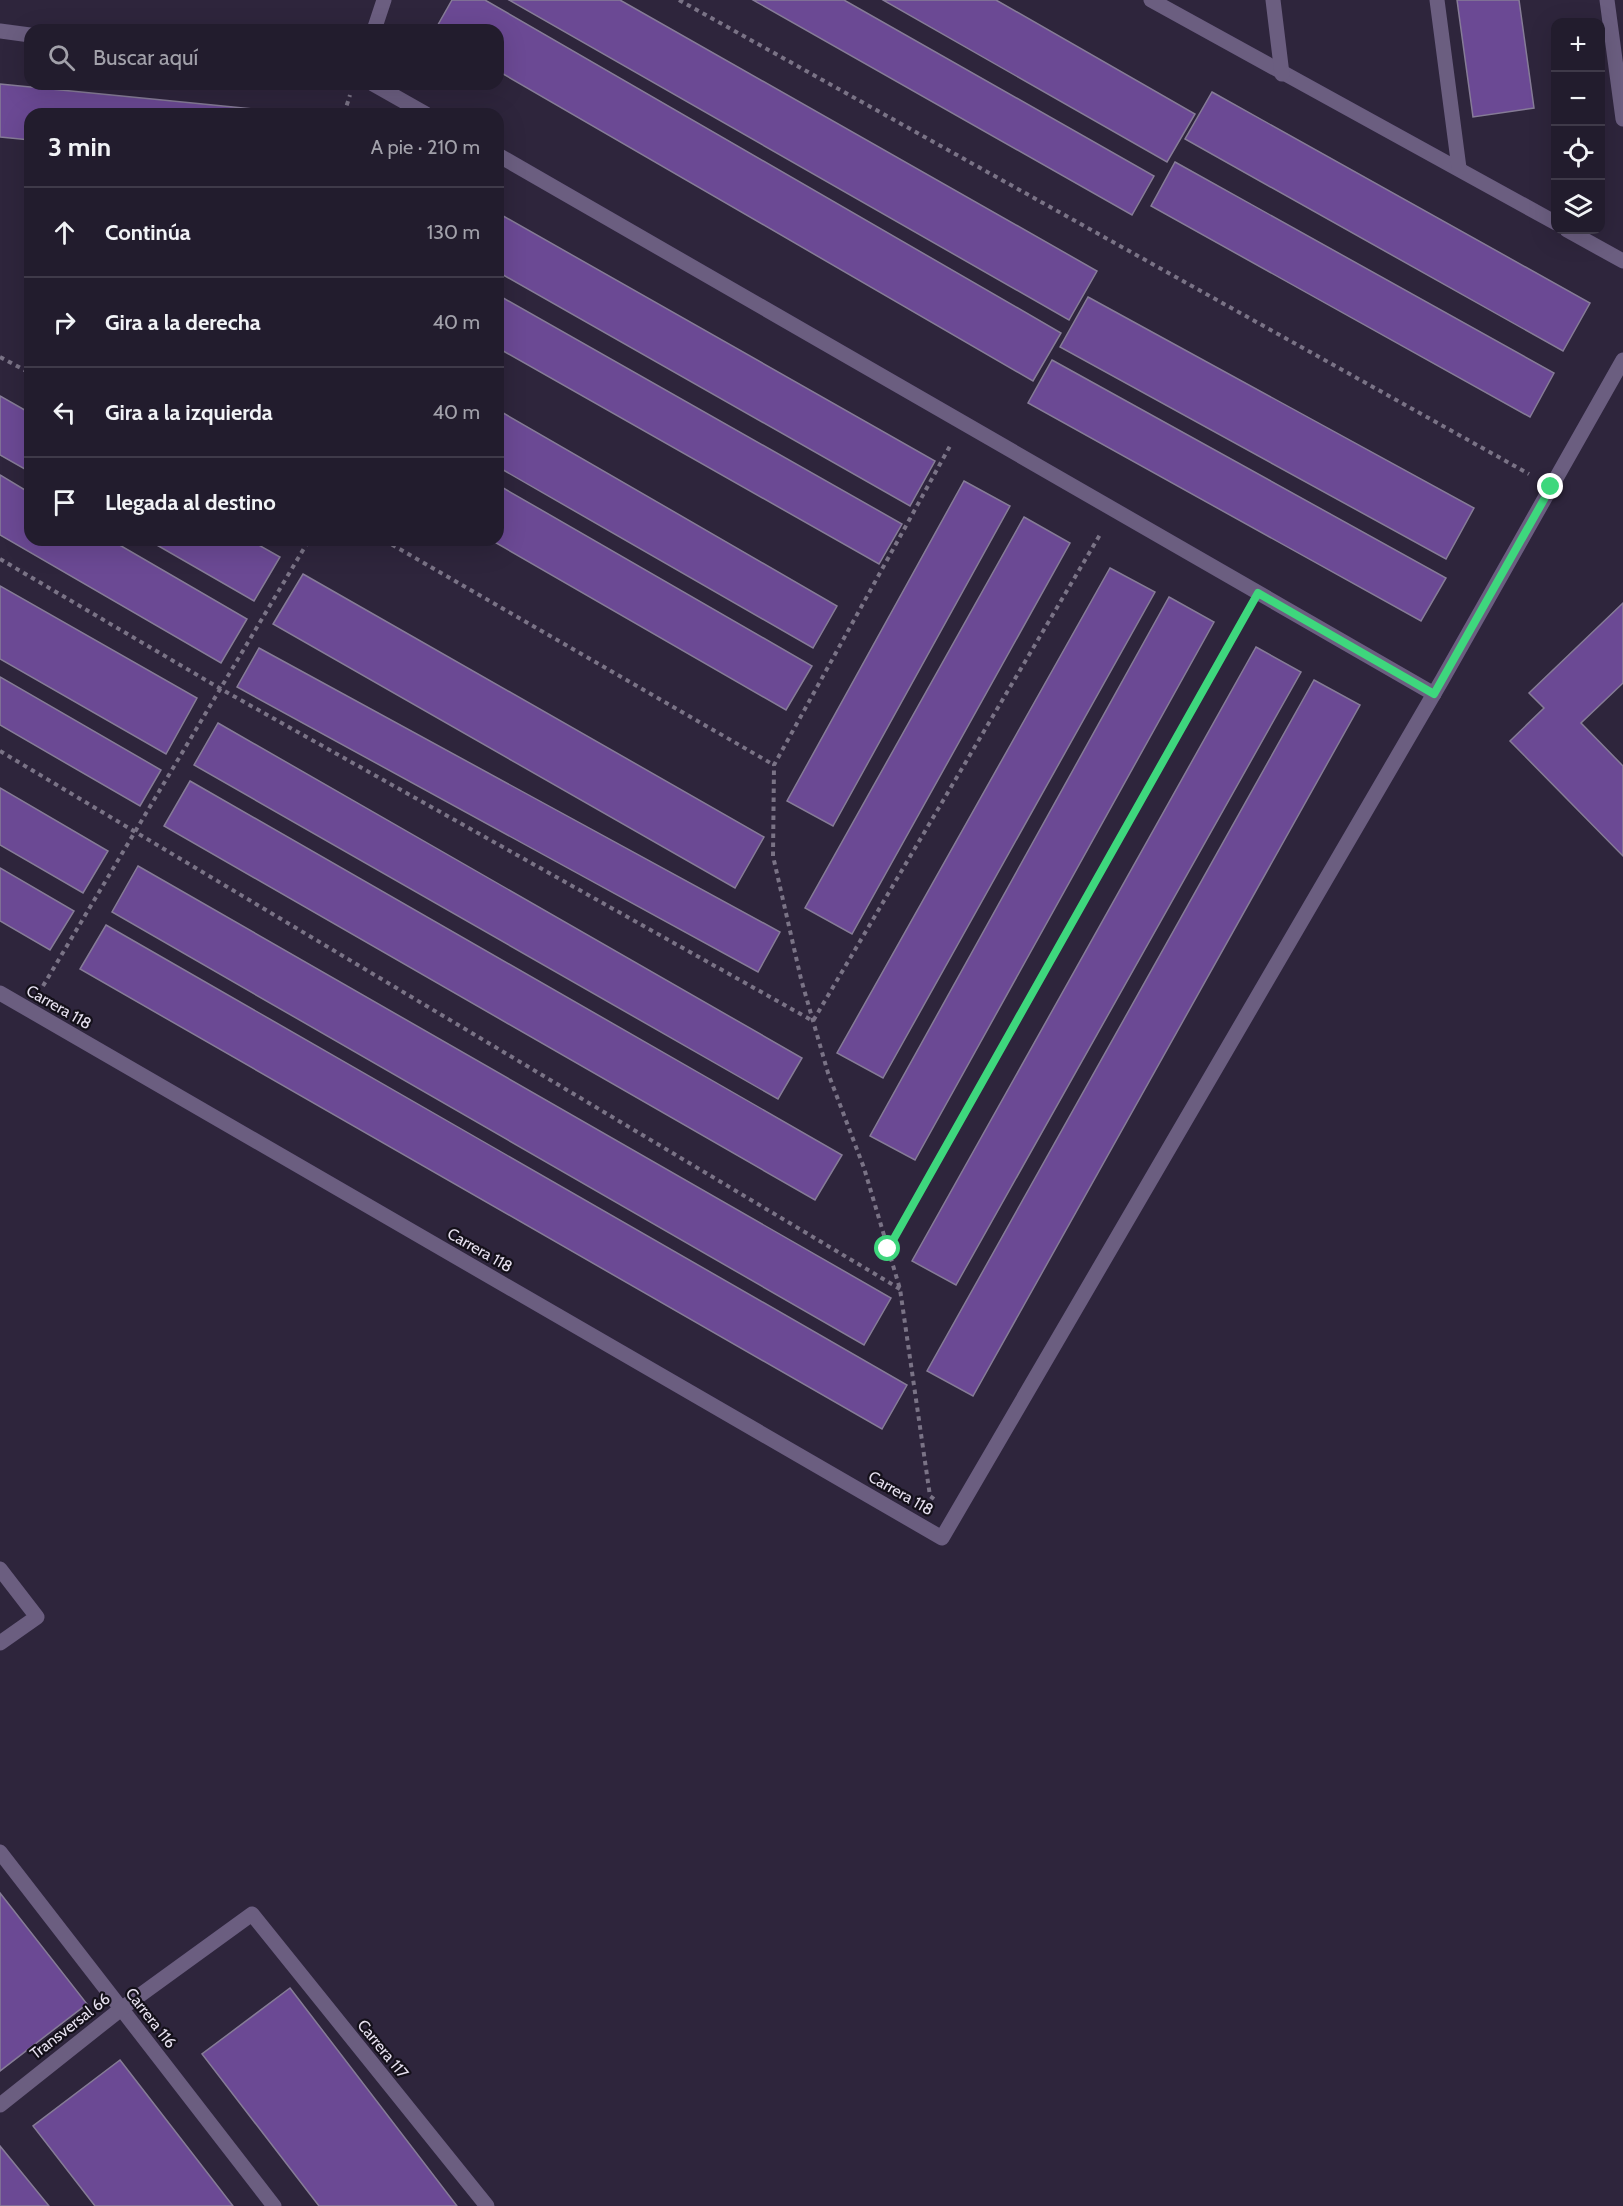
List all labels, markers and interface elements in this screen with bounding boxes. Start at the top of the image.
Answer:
map controls [1551,18,1605,234]
button: + [1551,18,1605,72]
search box [24,24,504,90]
icon: search [45,41,78,74]
text: Buscar aquí [93,44,198,71]
button: − [1551,72,1605,126]
button: locate [1551,126,1605,180]
text: 3 min [48,131,111,163]
text: A pie · 210 m [371,135,480,159]
button: layers [1551,180,1605,234]
icon: ahead [48,216,81,249]
text: Continúa [105,219,191,246]
text: 130 m [427,220,480,244]
icon: right [48,306,81,339]
text: Gira a la derecha [105,309,261,336]
text: 40 m [432,310,480,334]
icon: left [48,396,81,429]
text: Gira a la izquierda [105,399,273,426]
text: 40 m [432,400,480,424]
route end [1537,473,1563,499]
icon: arrive [48,486,81,519]
text: Llegada al destino [105,489,276,516]
street label: Carrera 118 [23,981,95,1033]
street label: Carrera 118 [444,1224,516,1276]
route start [874,1235,900,1261]
street label: Carrera 118 [865,1467,937,1519]
street label: Carrera 116 [122,1984,180,2052]
street label: Transversal 66 [26,1989,114,2063]
street label: Carrera 117 [353,2016,413,2082]

